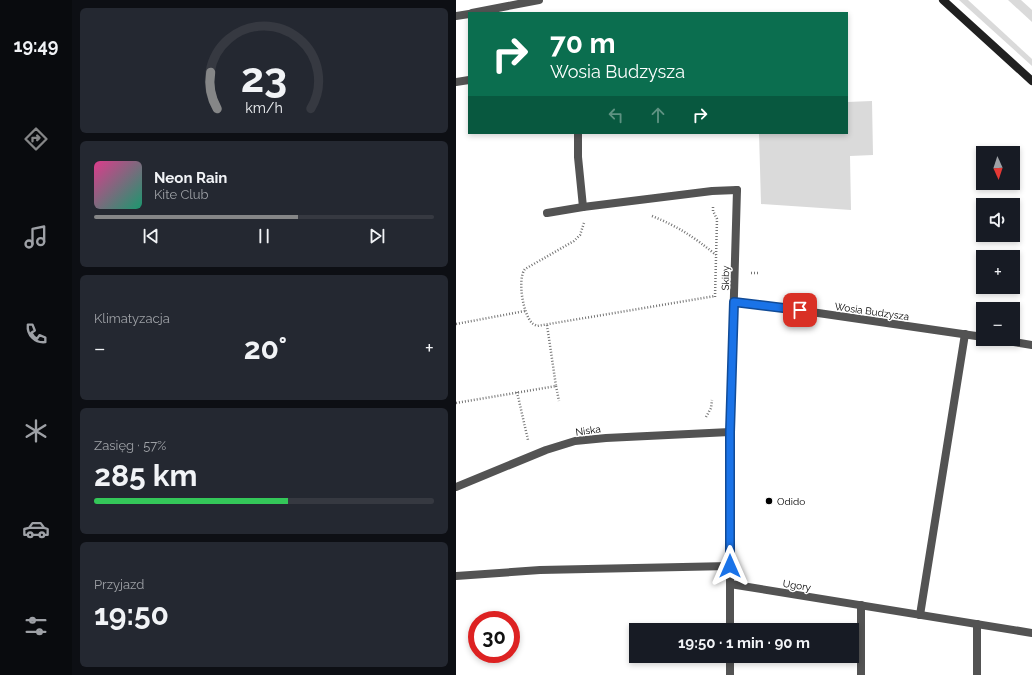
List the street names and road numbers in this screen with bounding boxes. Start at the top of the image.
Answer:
street label: Skiby [720,265,731,291]
street label: Wosia Budzysza [834,301,910,322]
street label: Niska [575,423,601,438]
street label: Ugory [782,578,812,593]

